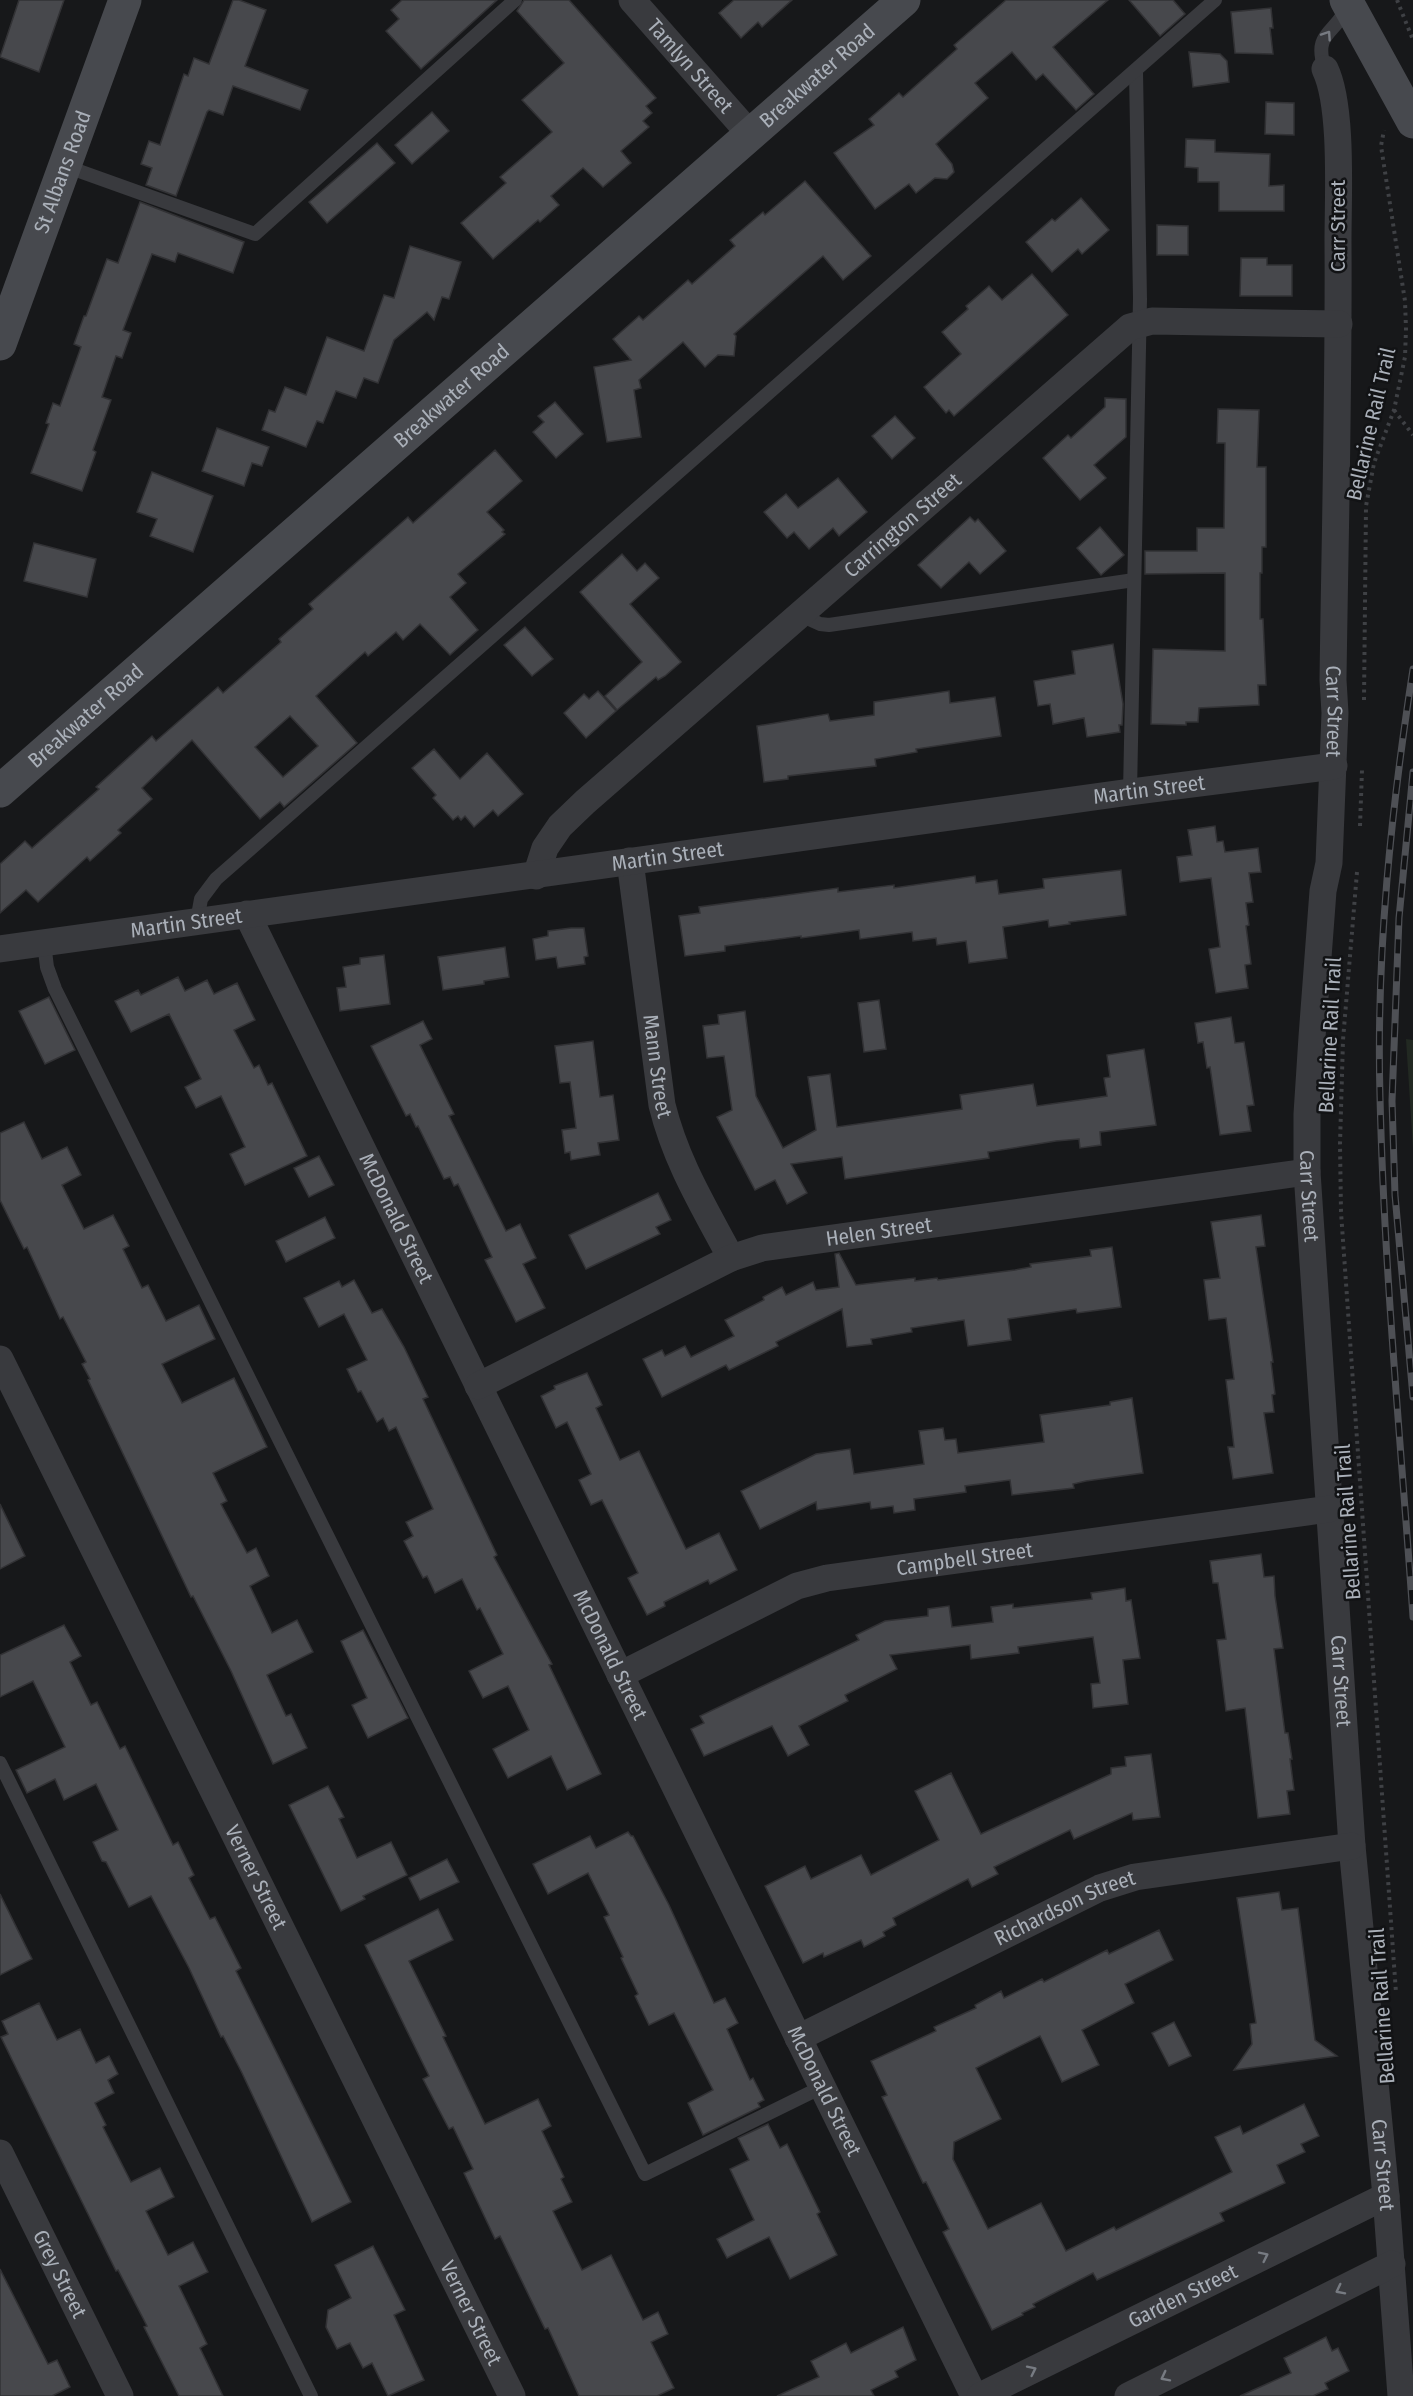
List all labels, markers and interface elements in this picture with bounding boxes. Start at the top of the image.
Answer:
street label: Tamlyn Street [642,13,739,119]
street label: Breakwater Road [754,18,880,133]
one-way arrow [1320,31,1331,42]
street label: St Albans Road [28,107,97,237]
street label: Carr Street [1325,180,1351,272]
street label: Breakwater Road [388,338,515,453]
street label: Bellarine Rail Trail [1341,344,1401,503]
street label: Carrington Street [839,467,967,583]
street label: Breakwater Road [23,658,149,773]
street label: Carr Street [1320,665,1348,758]
street label: Martin Street [1091,770,1207,810]
street label: Martin Street [610,836,725,877]
street label: Martin Street [129,902,244,944]
street label: Bellarine Rail Trail [1313,956,1347,1114]
street label: Mann Street [637,1013,678,1121]
street label: McDonald Street [353,1149,439,1288]
street label: Carr Street [1294,1150,1325,1243]
street label: Helen Street [824,1211,933,1252]
street label: Bellarine Rail Trail [1330,1443,1366,1601]
street label: Campbell Street [895,1537,1034,1581]
street label: McDonald Street [567,1585,653,1724]
street label: Carr Street [1325,1634,1357,1728]
street label: Verner Street [219,1821,293,1934]
street label: Richardson Street [990,1865,1139,1952]
street label: Bellarine Rail Trail [1364,1927,1400,2085]
street label: McDonald Street [782,2022,867,2160]
street label: Carr Street [1366,2118,1400,2212]
street label: Grey Street [27,2226,93,2323]
one-way arrow [1257,2252,1268,2264]
street label: Verner Street [434,2257,508,2370]
street label: Garden Street [1124,2258,1242,2334]
one-way arrow [1335,2283,1346,2294]
one-way arrow [1026,2366,1037,2378]
one-way arrow [1160,2370,1171,2382]

